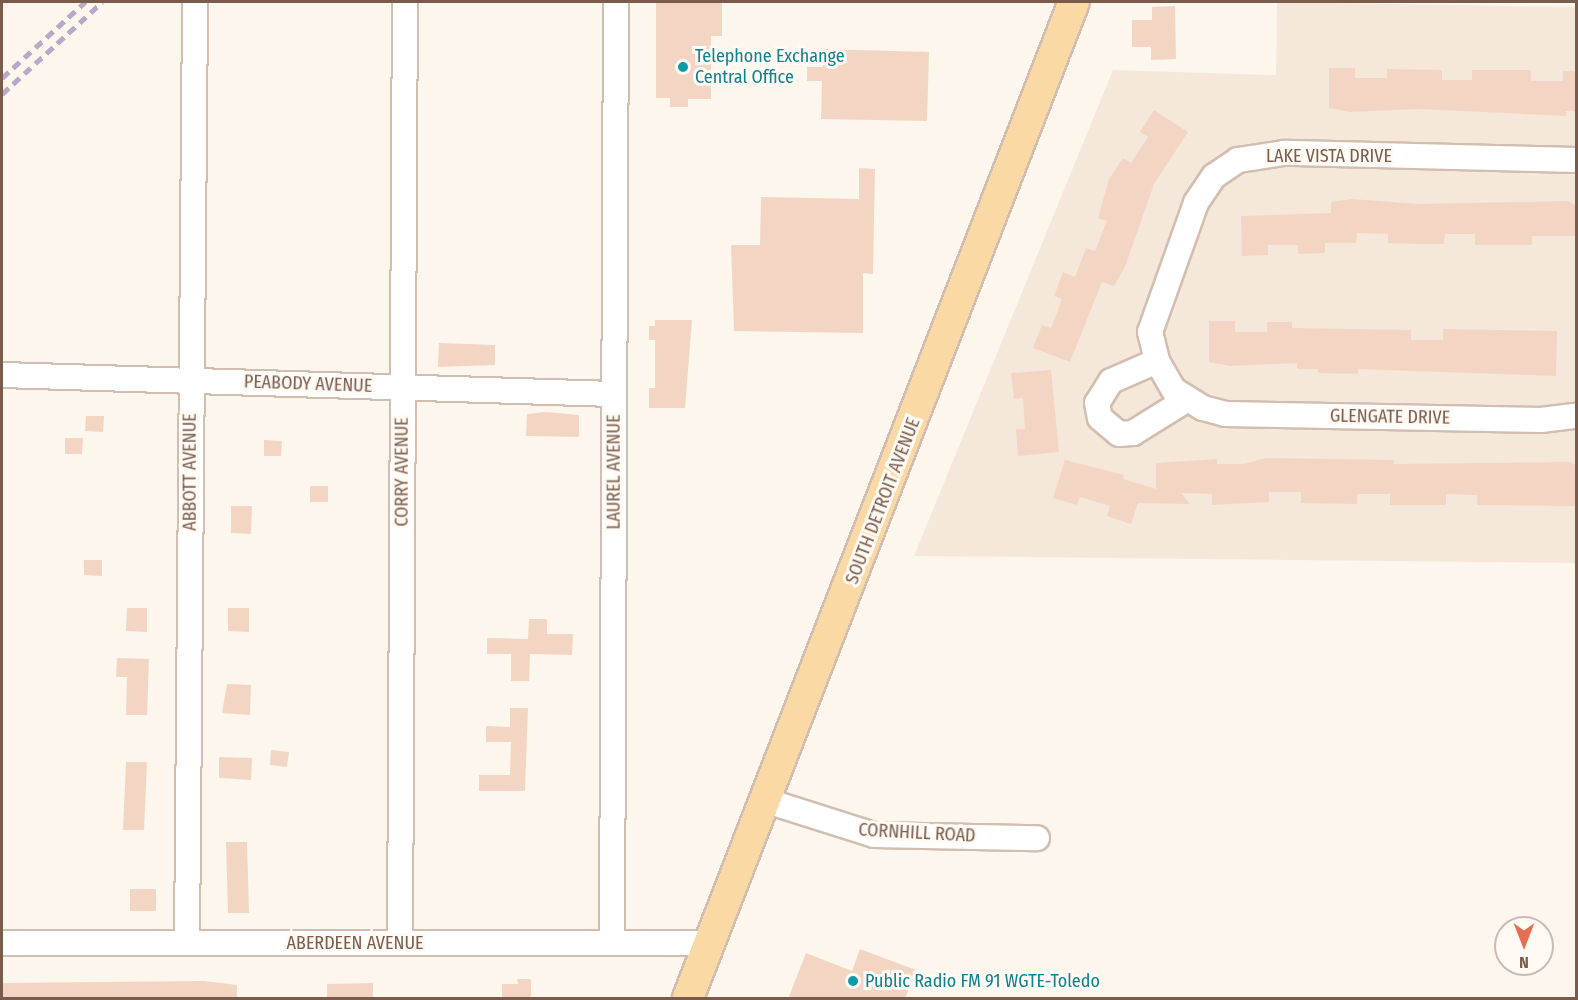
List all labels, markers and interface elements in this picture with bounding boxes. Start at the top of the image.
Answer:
place label: Telephone Exchange Central Office [695,46,845,88]
marker: Telephone Exchange Central Office [676,60,690,74]
street label: LAKE VISTA DRIVE [1266,145,1392,167]
street label: PEABODY AVENUE [243,371,373,397]
street label: GLENGATE DRIVE [1330,405,1450,429]
street label: ABBOTT AVENUE [179,413,201,531]
street label: LAUREL AVENUE [603,414,625,530]
street label: SOUTH DETROIT AVENUE [841,415,925,587]
street label: CORRY AVENUE [391,417,413,527]
street label: CORNHILL ROAD [858,819,976,847]
north arrow [1494,916,1554,976]
street label: ABERDEEN AVENUE [287,932,423,954]
text: N [1519,953,1529,972]
place label: Public Radio FM 91 WGTE-Toledo [865,970,1100,992]
marker: Public Radio FM 91 WGTE-Toledo [846,974,860,988]

